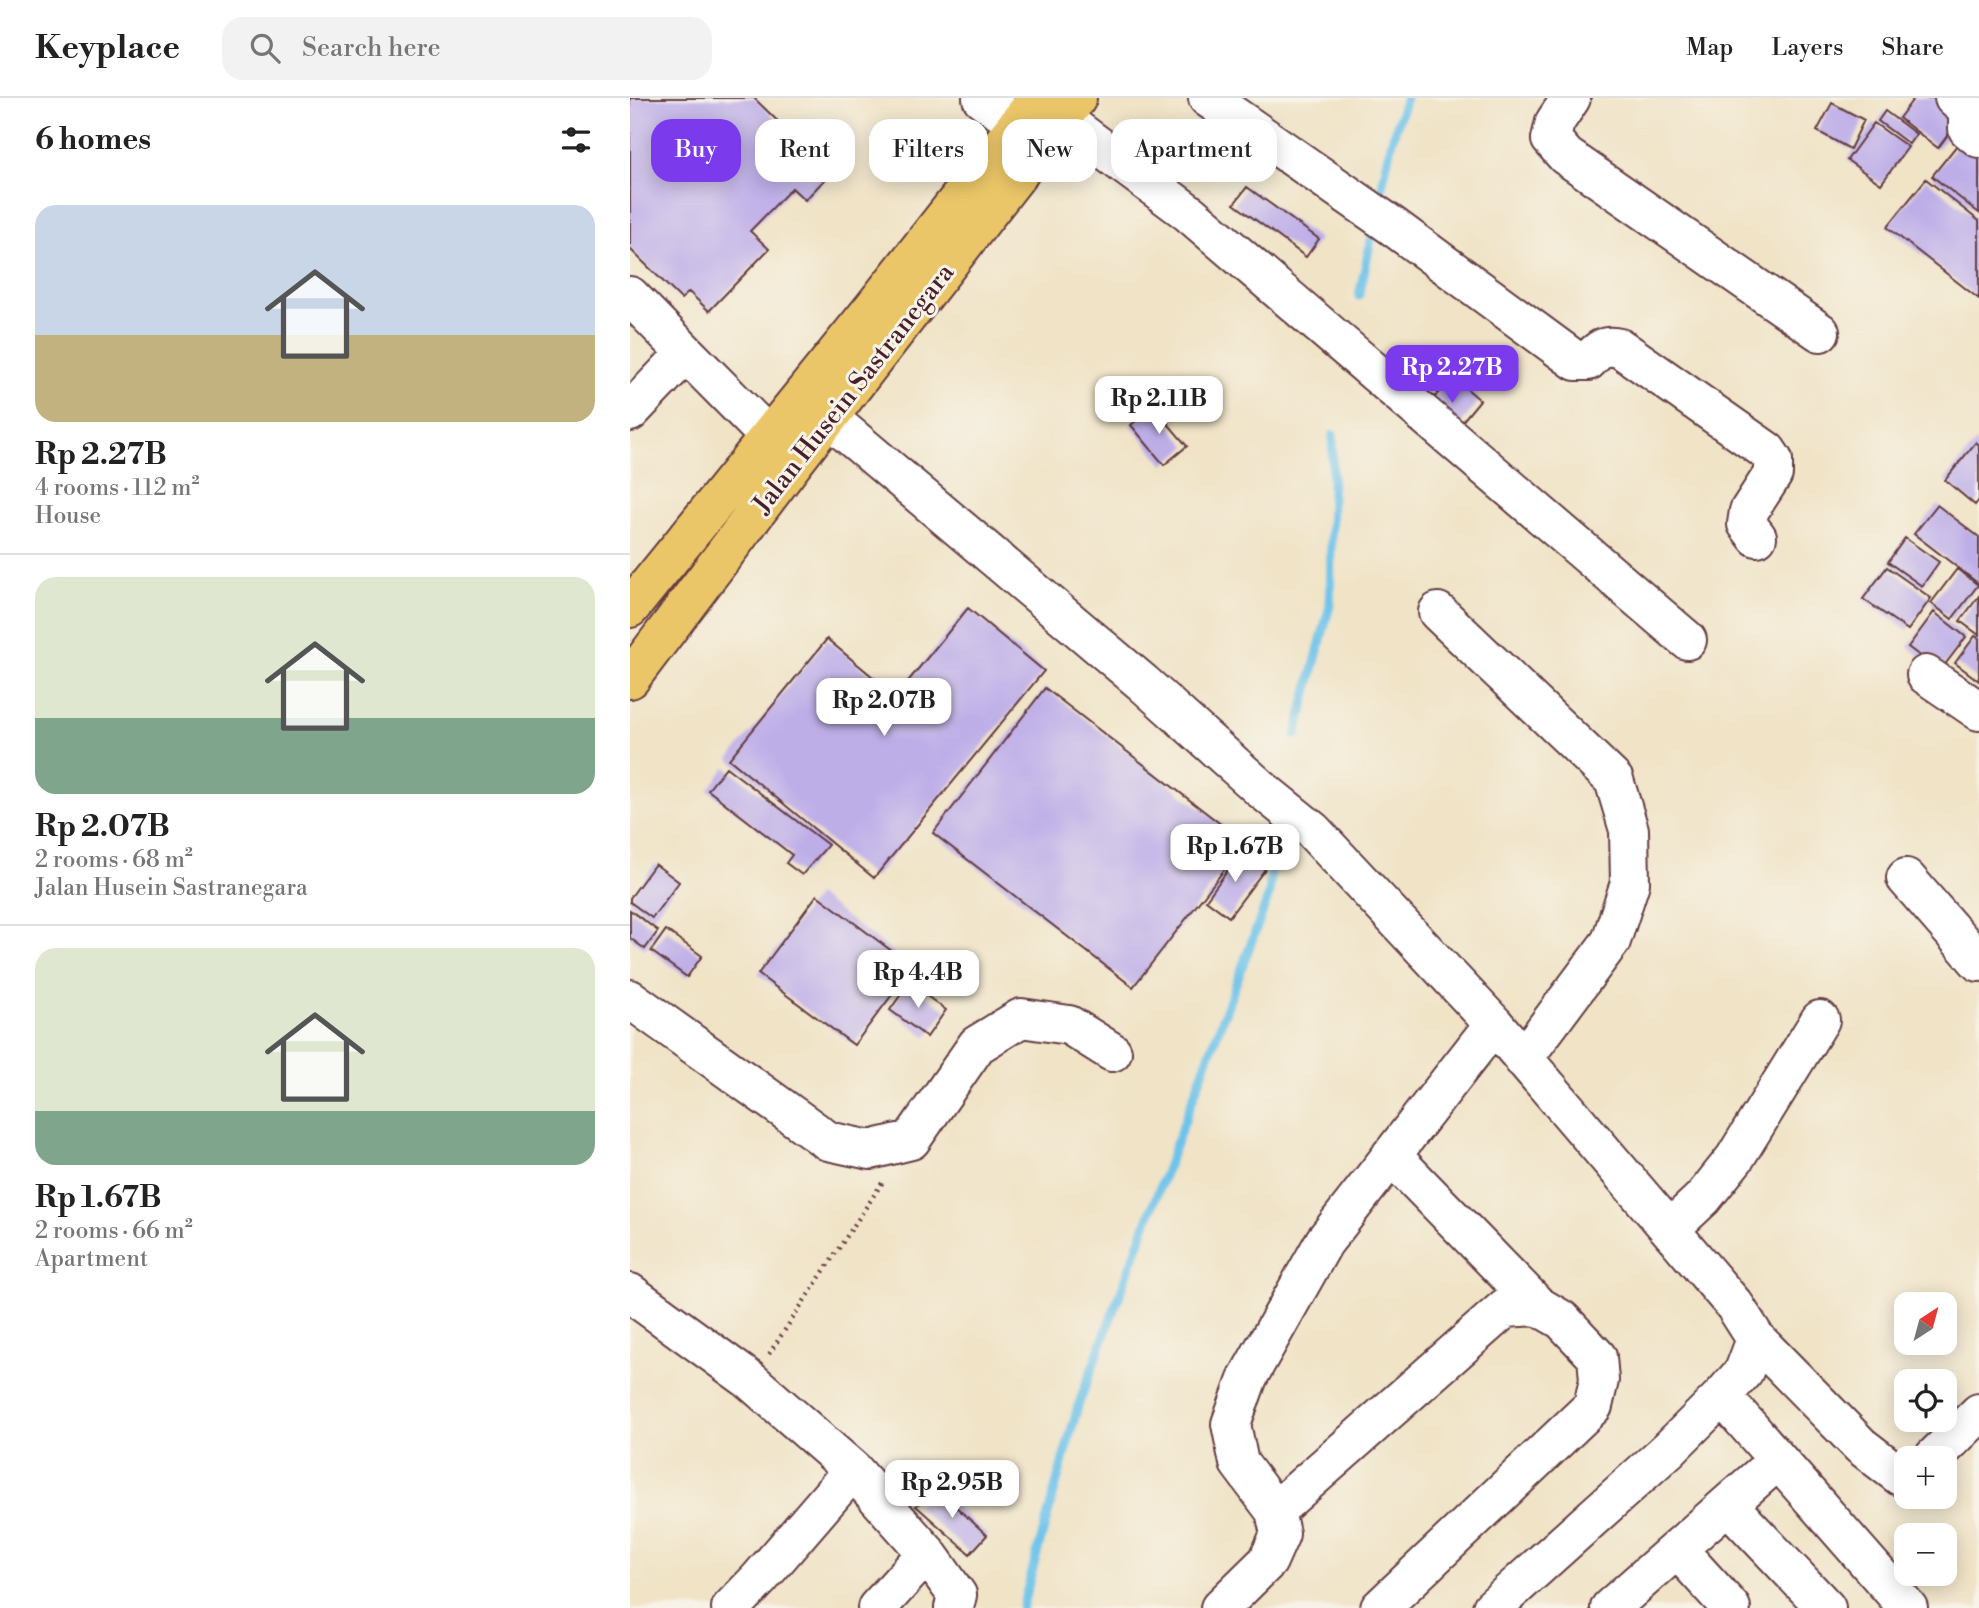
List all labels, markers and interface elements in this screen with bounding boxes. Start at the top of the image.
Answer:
search box [222,17,712,80]
text: Keyplace [35,28,180,69]
icon: search [246,29,284,67]
text: Search here [302,32,441,64]
text: Map [1686,33,1733,63]
text: Layers [1771,33,1843,63]
text: Share [1881,33,1944,63]
chip: Buy [651,119,741,182]
chip: Rent [755,119,855,182]
chip: Filters [869,119,988,182]
chip: New [1002,119,1097,182]
chip: Apartment [1111,119,1277,182]
text: 6 homes [35,121,151,159]
icon: filters [557,121,595,159]
icon: home [252,251,378,377]
street label: Jalan Husein Sastranegara [746,257,962,521]
pin: Rp 2.27B [1380,345,1524,405]
text: Rp 2.27B [1401,354,1503,382]
pin: Rp 2.11B [1087,376,1231,436]
text: Rp 2.11B [1111,385,1207,413]
text: Rp 2.27B [35,436,167,474]
text: 4 rooms · 112 m² [35,474,200,502]
text: House [35,502,101,530]
icon: home [252,623,378,749]
pin: Rp 2.07B [812,678,956,738]
text: Rp 2.07B [832,687,936,715]
text: Rp 2.07B [35,808,170,846]
pin: Rp 1.67B [1163,824,1307,884]
text: Rp 1.67B [1186,833,1284,861]
text: 2 rooms · 68 m² [35,846,193,874]
text: Jalan Husein Sastranegara [35,874,308,902]
pin: Rp 4.4B [853,950,983,1010]
text: Rp 4.4B [873,959,963,987]
icon: home [252,994,378,1120]
text: Rp 1.67B [35,1179,162,1217]
text: 2 rooms · 66 m² [35,1217,193,1245]
text: Apartment [35,1245,148,1273]
north arrow [1894,1292,1956,1354]
map controls [1894,1292,1957,1586]
button: locate [1894,1369,1957,1432]
button: + [1894,1446,1957,1509]
pin: Rp 2.95B [880,1460,1024,1520]
text: Rp 2.95B [901,1469,1003,1497]
button: − [1894,1523,1957,1586]

